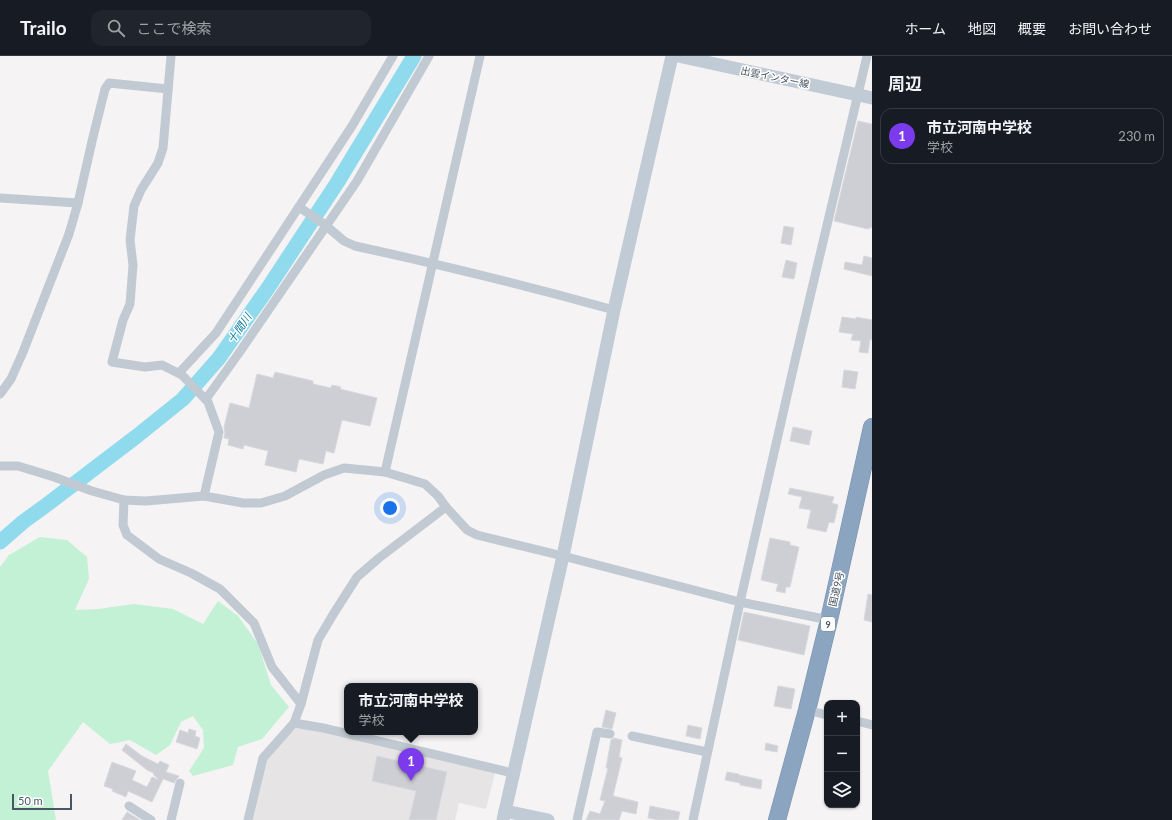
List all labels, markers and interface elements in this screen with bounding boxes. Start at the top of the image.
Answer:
search box [91,10,371,46]
text: Trailo [20,16,67,39]
icon: search [105,17,127,39]
text: ここで検索 [137,19,212,37]
text: ホーム [904,20,946,37]
text: 地図 [968,20,996,37]
text: 概要 [1018,20,1046,37]
text: お問い合わせ [1068,20,1152,37]
street label: 出雲インター線 [740,64,810,90]
text: 周辺 [888,73,922,94]
text: 市立河南中学校 [927,118,1032,136]
text: 1 [898,128,906,144]
text: 230 m [1118,128,1155,144]
text: 学校 [927,139,953,155]
water label: 十間川 [224,310,254,345]
your location [380,498,400,518]
street label: 国道9号 [826,570,846,608]
road number: 9 [821,617,835,631]
popup [344,683,478,735]
text: 市立河南中学校 [358,691,464,709]
map controls [824,700,860,808]
button: + [824,700,860,736]
text: 学校 [358,712,385,728]
button: − [824,736,860,772]
pin: 1 [398,748,424,781]
button: layers [824,772,860,808]
scale bar [12,792,72,811]
text: 50 m [18,794,43,807]

